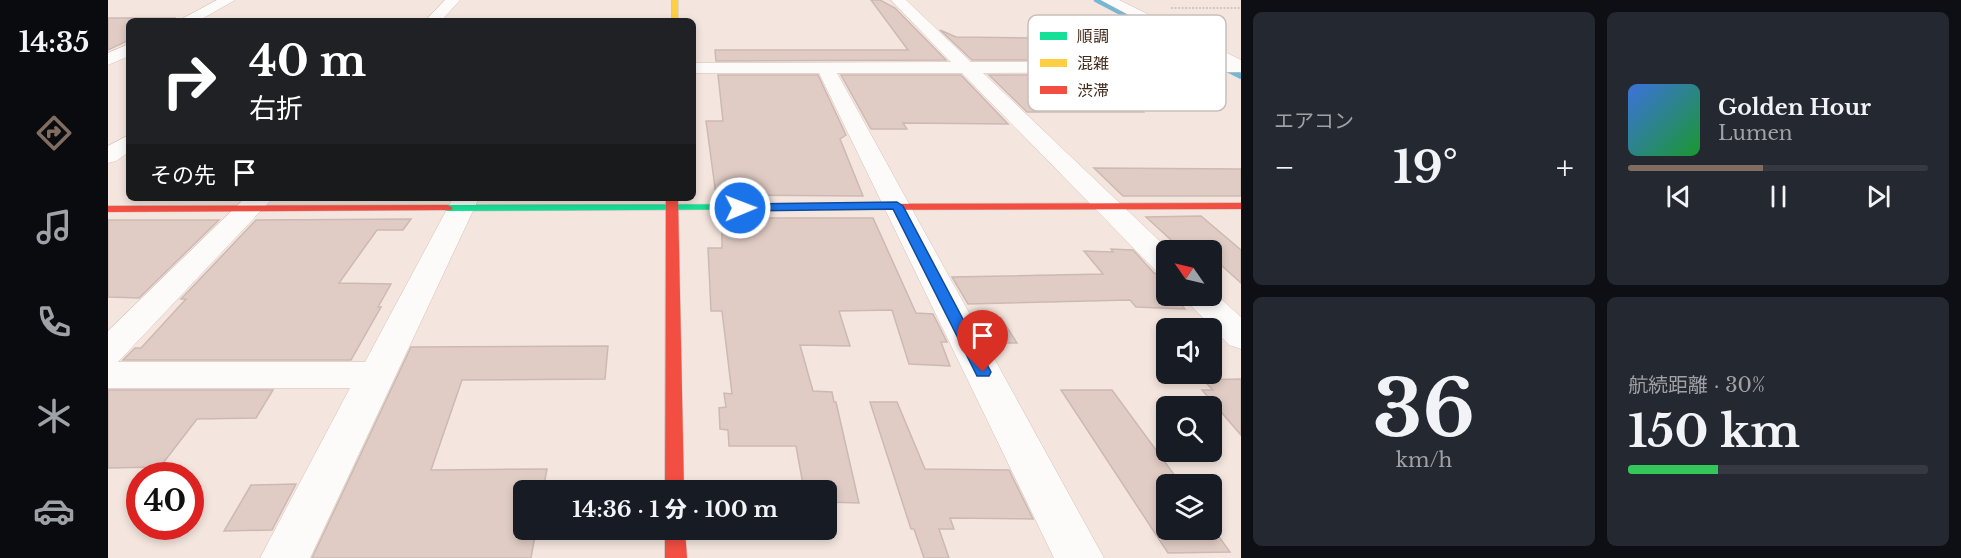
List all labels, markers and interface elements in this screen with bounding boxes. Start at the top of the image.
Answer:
legend [1028,15,1226,111]
text: 14:35 [19,26,89,59]
text: 順調 [1077,26,1109,46]
text: 40 m [249,35,366,87]
icon: right [150,42,228,120]
text: 混雑 [1077,53,1109,73]
text: 渋滞 [1077,80,1109,100]
text: 右折 [249,92,303,125]
text: Golden Hour [1718,94,1871,121]
text: エアコン [1274,109,1354,133]
icon: directions [33,112,75,154]
text: Lumen [1718,121,1793,145]
text: 19° [1393,139,1458,195]
text: − [1274,147,1295,188]
text: + [1556,147,1574,188]
icon: arrive [228,156,261,189]
text: その先 [150,162,216,189]
position arrow [708,176,772,240]
icon: previous [1662,180,1695,213]
icon: pause [1762,180,1795,213]
icon: next [1862,180,1895,213]
icon: music [33,206,75,248]
north arrow [1156,240,1222,306]
map controls [1156,240,1222,540]
icon: phone [33,301,75,343]
pin [957,310,1008,372]
button: sound [1156,318,1222,384]
icon: arrive [966,319,999,352]
text: 36 [1373,360,1475,457]
text: 航続距離 · 30% [1628,373,1765,397]
icon: climate [33,395,75,437]
button: search [1156,396,1222,462]
text: 150 km [1628,403,1800,459]
text: km/h [1396,448,1452,472]
speed limit sign: 40 [126,462,204,540]
button: layers [1156,474,1222,540]
icon: car [33,490,75,532]
text: 14:36 · 1 分 · 100 m [572,496,778,523]

